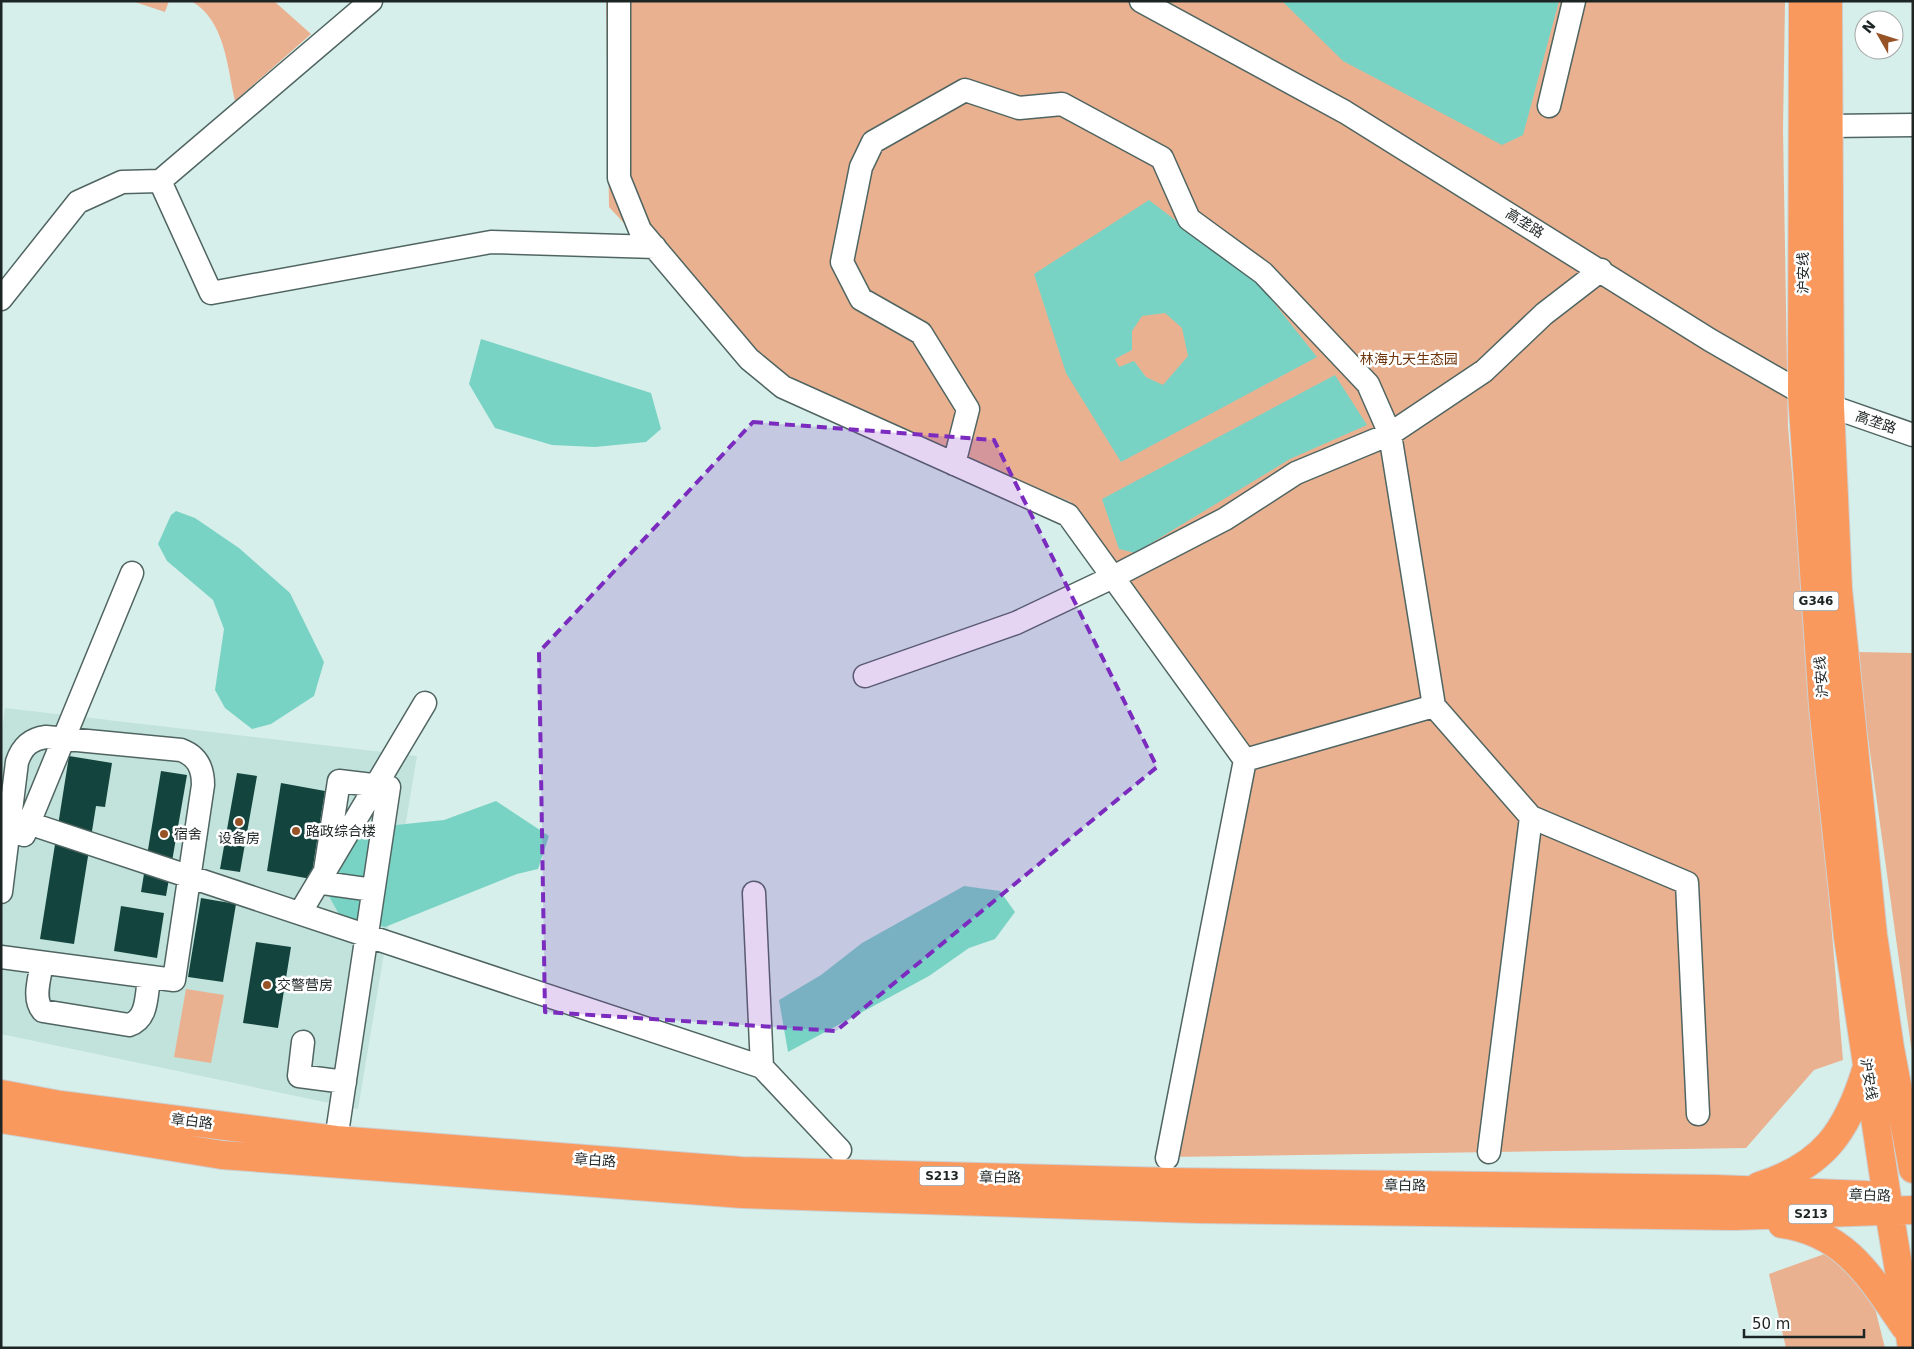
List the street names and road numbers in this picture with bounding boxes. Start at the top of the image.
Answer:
street label: 高垄路 [1503,205,1547,241]
street label: 沪安线 [1795,252,1811,294]
street label: 高垄路 [1854,408,1898,436]
road number: G346 [1794,592,1838,610]
street label: 沪安线 [1812,655,1830,699]
street label: 沪安线 [1858,1057,1880,1101]
street label: 章白路 [170,1111,214,1131]
street label: 章白路 [573,1151,617,1169]
road number: S213 [920,1166,964,1186]
street label: 章白路 [979,1169,1021,1185]
street label: 章白路 [1384,1177,1426,1193]
street label: 章白路 [1849,1186,1891,1204]
road number: S213 [1788,1204,1834,1224]

